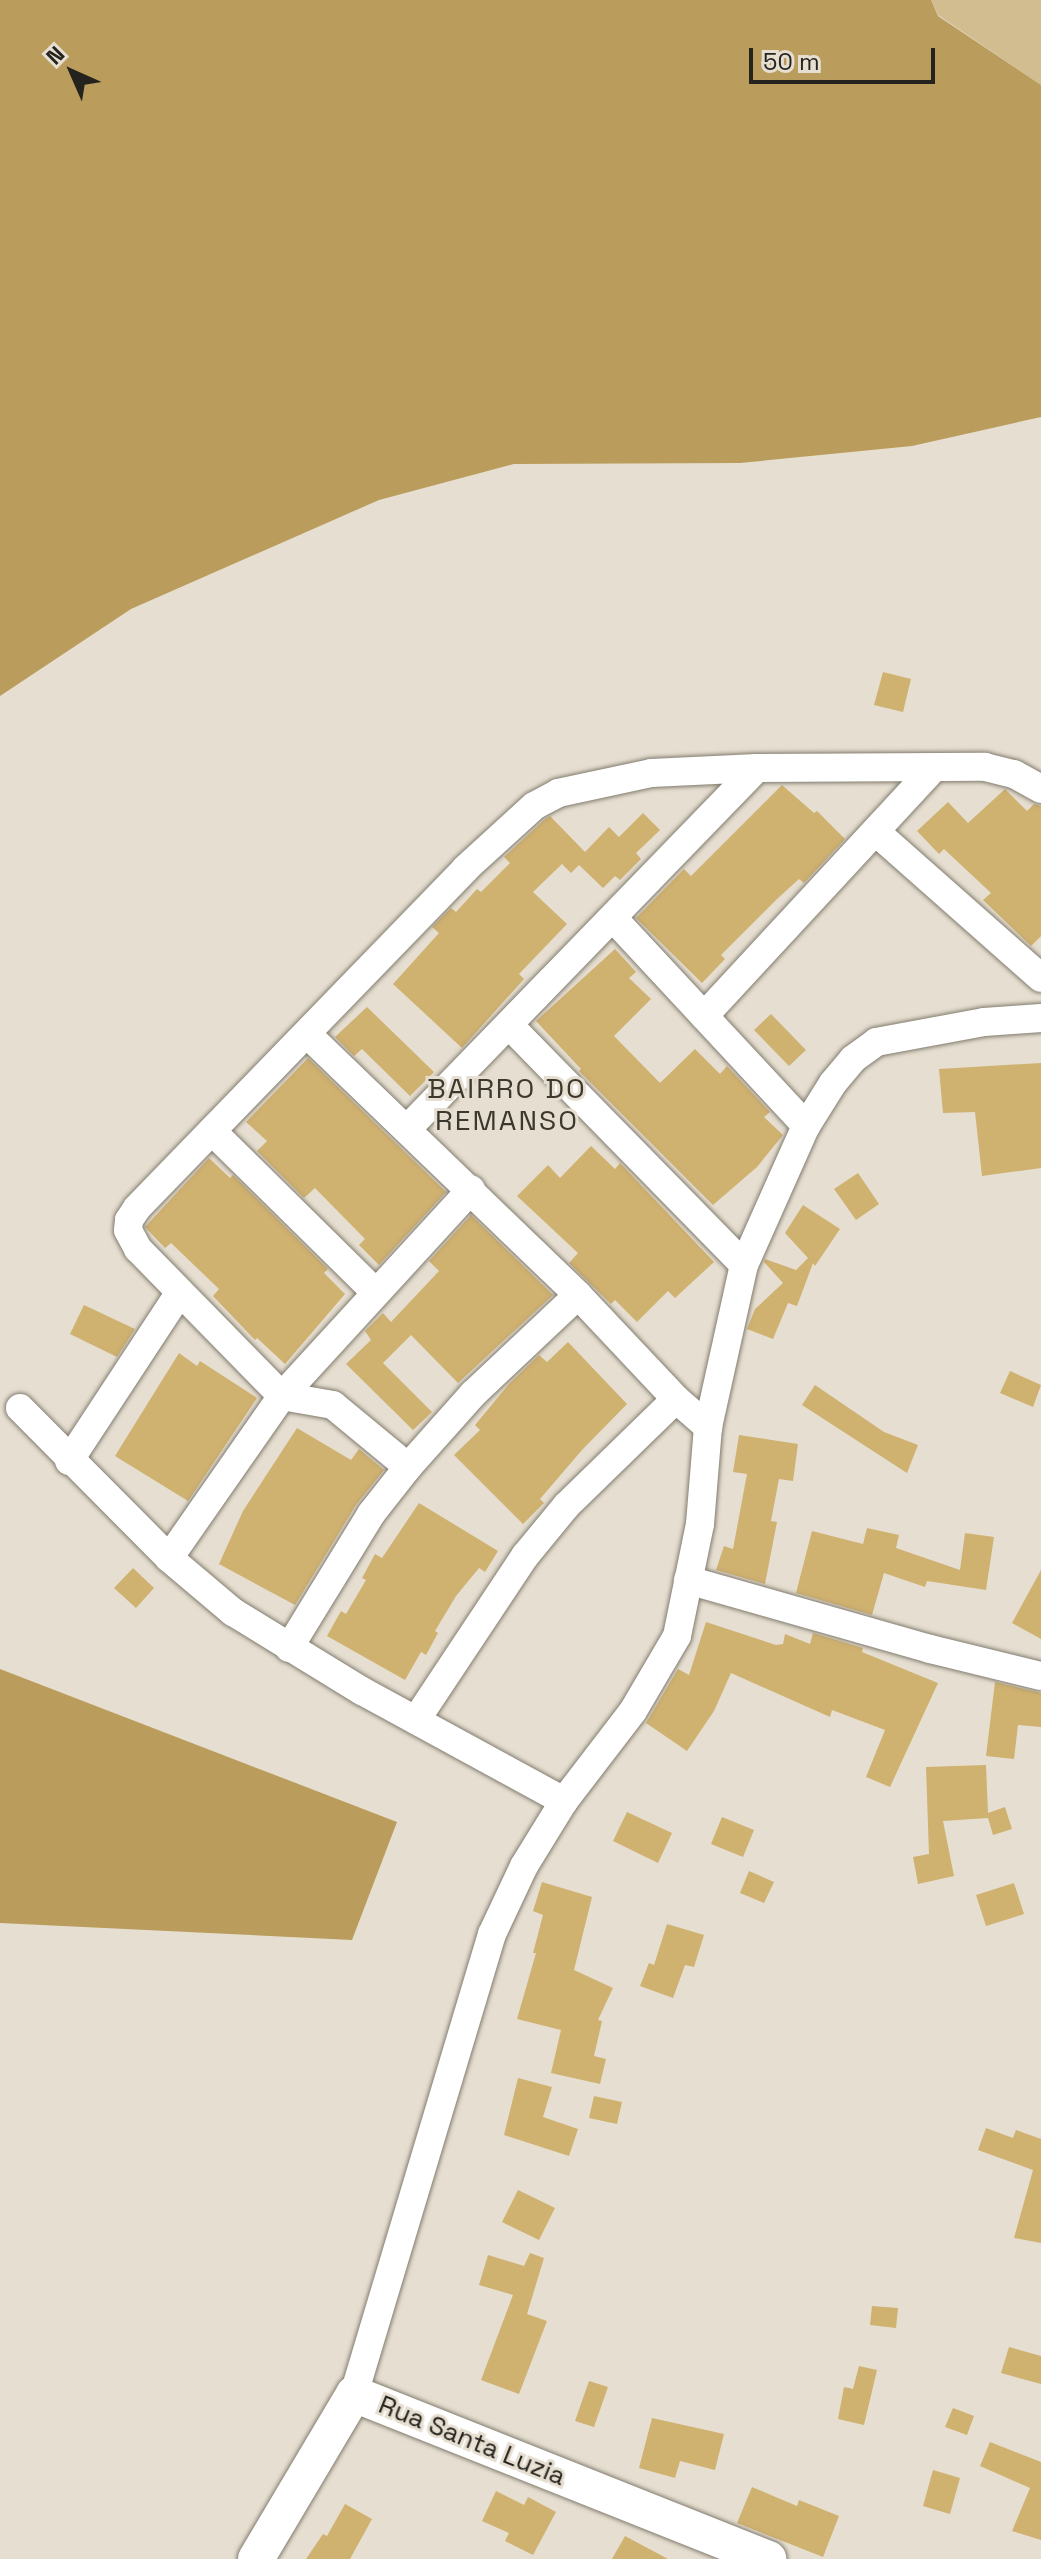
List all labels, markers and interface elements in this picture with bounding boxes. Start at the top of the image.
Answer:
north arrow [32,32,112,112]
scale bar [753,32,939,82]
text: N [40,40,70,70]
text: 50 m [763,46,820,77]
district label: BAIRRO DO REMANSO [427,1071,587,1137]
street label: Rua Santa Luzia [374,2389,570,2493]

